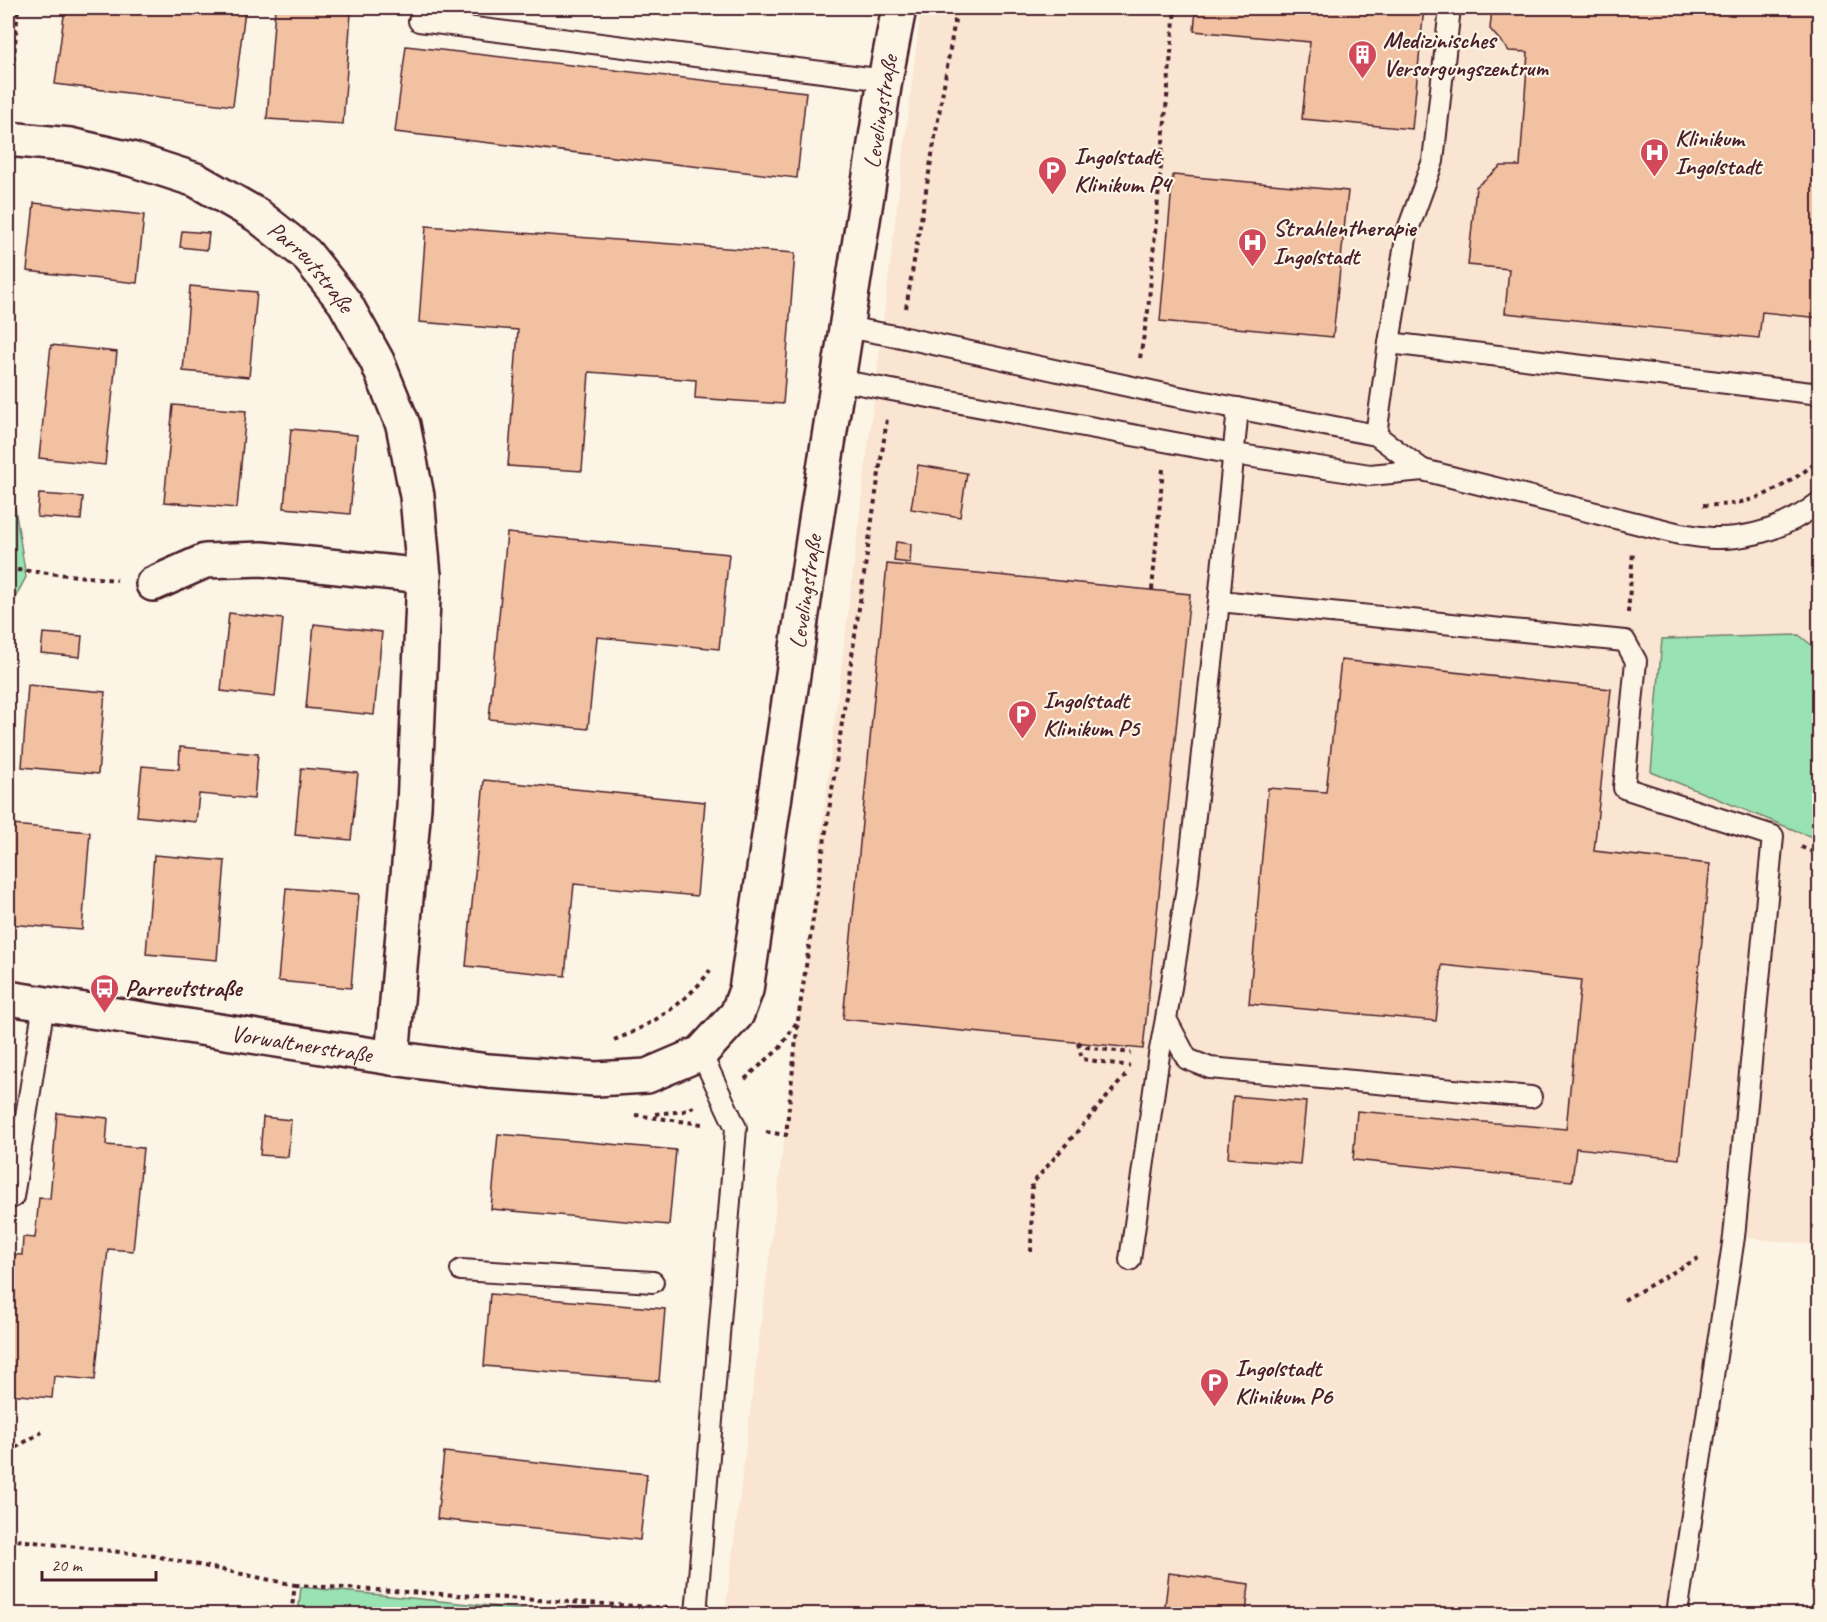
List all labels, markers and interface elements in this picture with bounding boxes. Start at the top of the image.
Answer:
place label: Medizinisches Versorgungszentrum [1383,25,1549,83]
building icon: Medizinisches Versorgungszentrum [1346,38,1378,80]
street label: Levelingstraße [856,50,905,170]
place label: Klinikum Ingolstadt [1675,123,1764,181]
hospital icon: Klinikum Ingolstadt [1638,136,1670,178]
place label: Ingolstadt Klinikum P4 [1074,141,1174,199]
parking icon: Ingolstadt Klinikum P4 [1037,154,1069,196]
place label: Strahlentherapie Ingolstadt [1273,213,1417,271]
street label: Parreutstraße [262,214,363,319]
hospital icon: Strahlentherapie Ingolstadt [1236,226,1268,268]
street label: Levelingstraße [782,531,829,650]
place label: Ingolstadt Klinikum P5 [1043,685,1142,743]
parking icon: Ingolstadt Klinikum P5 [1006,698,1038,740]
bus stop icon: Parreutstraße [88,972,120,1014]
place label: Parreutstraße [125,973,243,1003]
street label: Vorwaltnerstraße [229,1018,376,1070]
place label: Ingolstadt Klinikum P6 [1235,1353,1334,1411]
parking icon: Ingolstadt Klinikum P6 [1198,1366,1230,1408]
scale bar [42,1544,156,1582]
text: 20 m [51,1554,84,1576]

